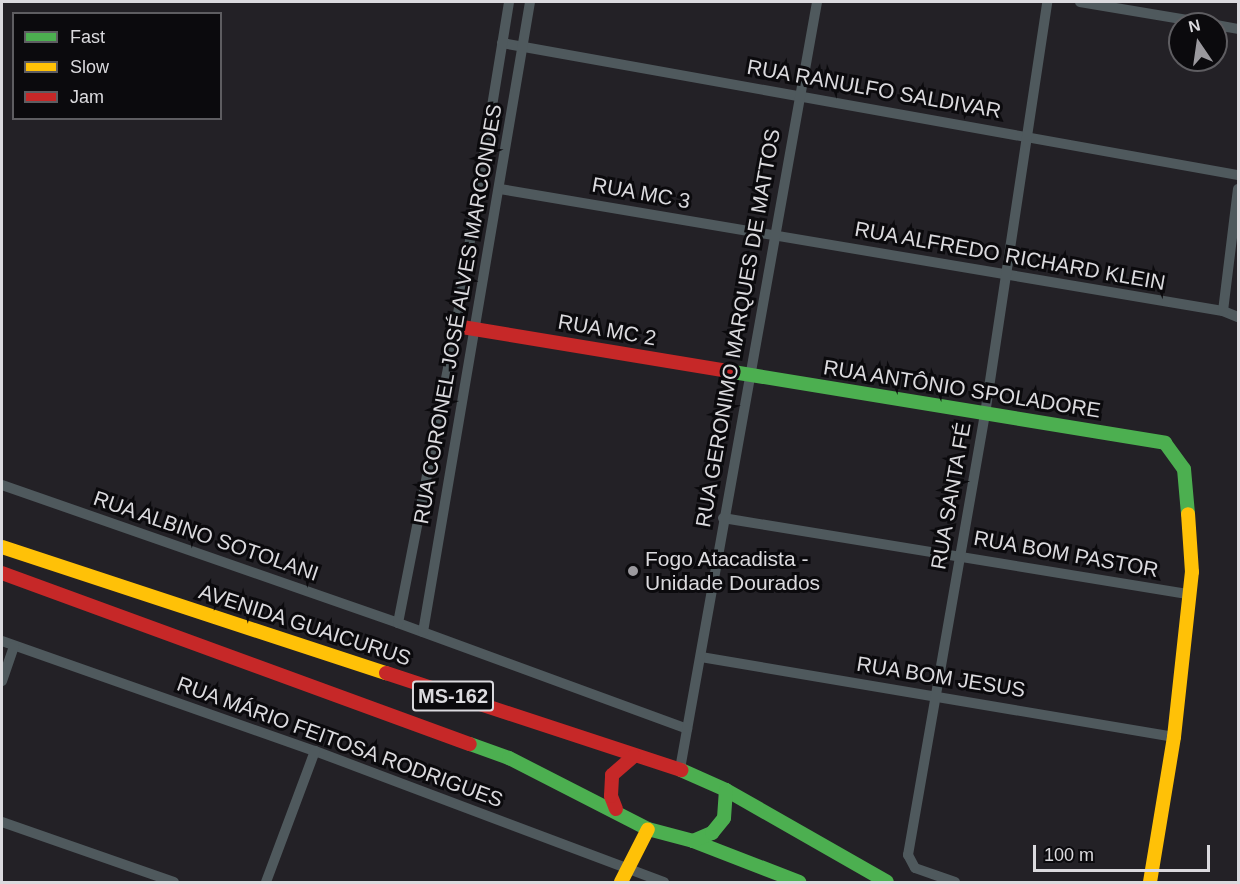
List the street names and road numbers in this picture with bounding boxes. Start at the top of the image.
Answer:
street label: RUA RANULFO SALDIVAR [744,54,1004,124]
street label: RUA CORONEL JOSÉ ALVES MARCONDES [408,101,508,527]
street label: RUA GERONIMO MARQUES DE MATTOS [690,126,786,530]
street label: RUA MC 3 [589,172,693,214]
street label: RUA ALFREDO RICHARD KLEIN [852,216,1168,296]
street label: RUA MC 2 [555,309,659,351]
street label: RUA ANTÔNIO SPOLADORE [821,354,1103,424]
street label: RUA SANTA FÉ [925,419,977,573]
street label: RUA ALBINO SOTOLANI [89,485,323,587]
street label: RUA BOM PASTOR [971,525,1161,583]
street label: AVENIDA GUAICURUS [195,579,415,671]
street label: RUA BOM JESUS [854,651,1028,703]
street label: RUA MÁRIO FEITOSA RODRIGUES [173,671,507,813]
road number: MS-162 [411,679,495,713]

